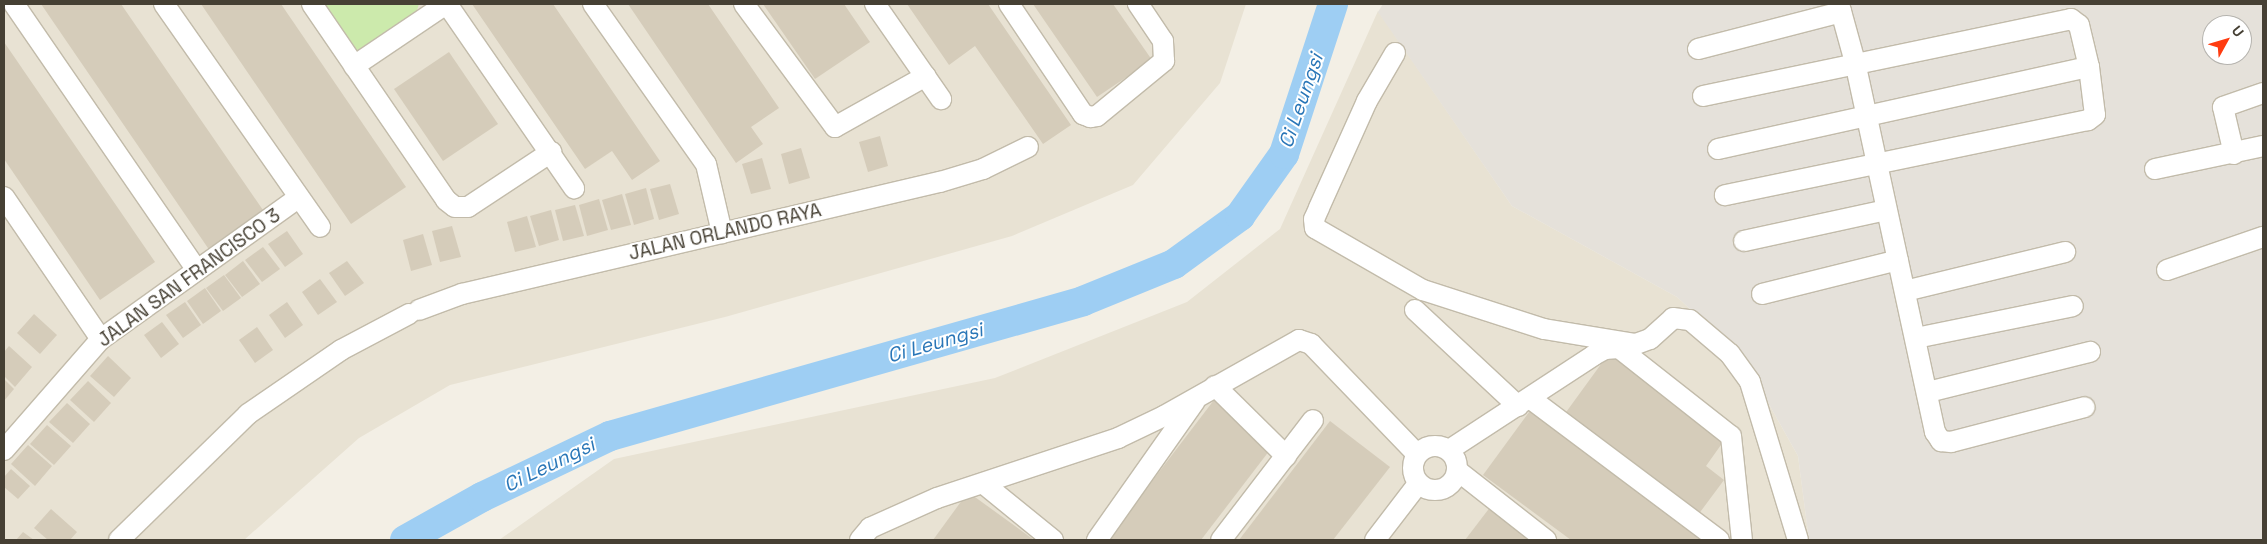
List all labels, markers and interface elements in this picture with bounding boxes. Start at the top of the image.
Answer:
north arrow [2202,15,2252,65]
text: U [2228,22,2248,41]
water label: Ci Leungsi [1274,51,1328,151]
street label: JALAN ORLANDO RAYA [626,199,824,265]
street label: JALAN SAN FRANCISCO 3 [93,204,285,352]
water label: Ci Leungsi [884,318,986,368]
water label: Ci Leungsi [500,433,598,497]

